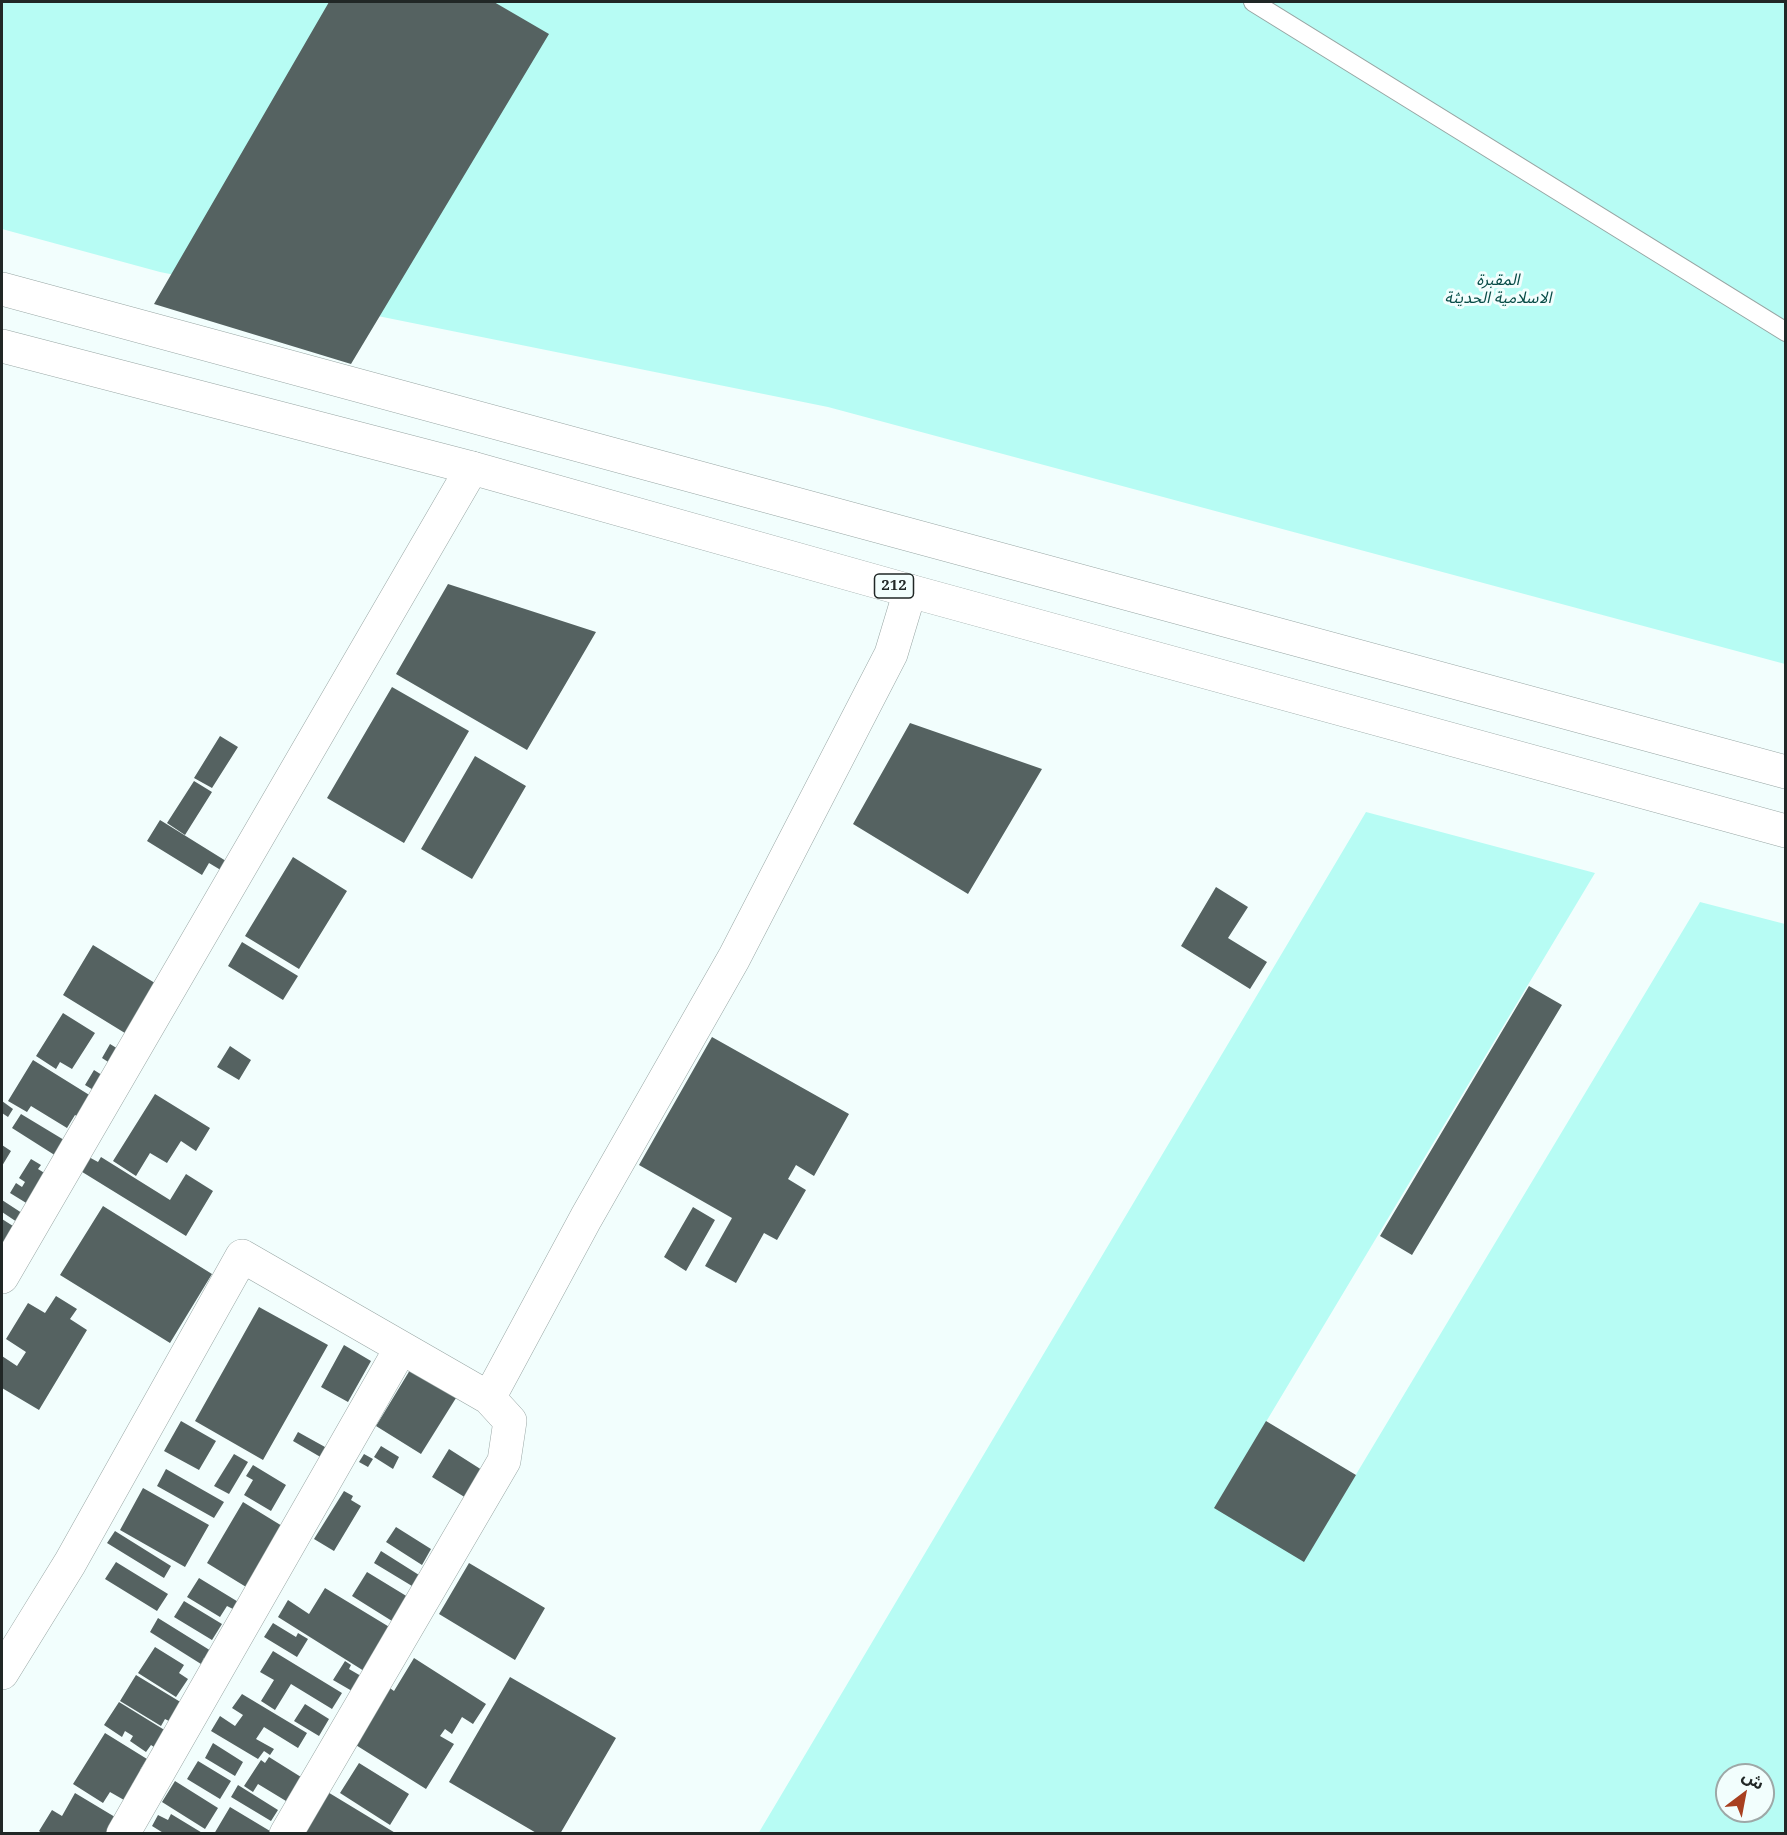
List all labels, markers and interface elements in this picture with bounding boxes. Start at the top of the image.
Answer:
park label: المقبرة الاسلامية الحديثة [1445,270,1551,308]
road number: 212 [874,574,914,598]
north arrow [1715,1763,1775,1823]
text: ش [1738,1764,1769,1795]

